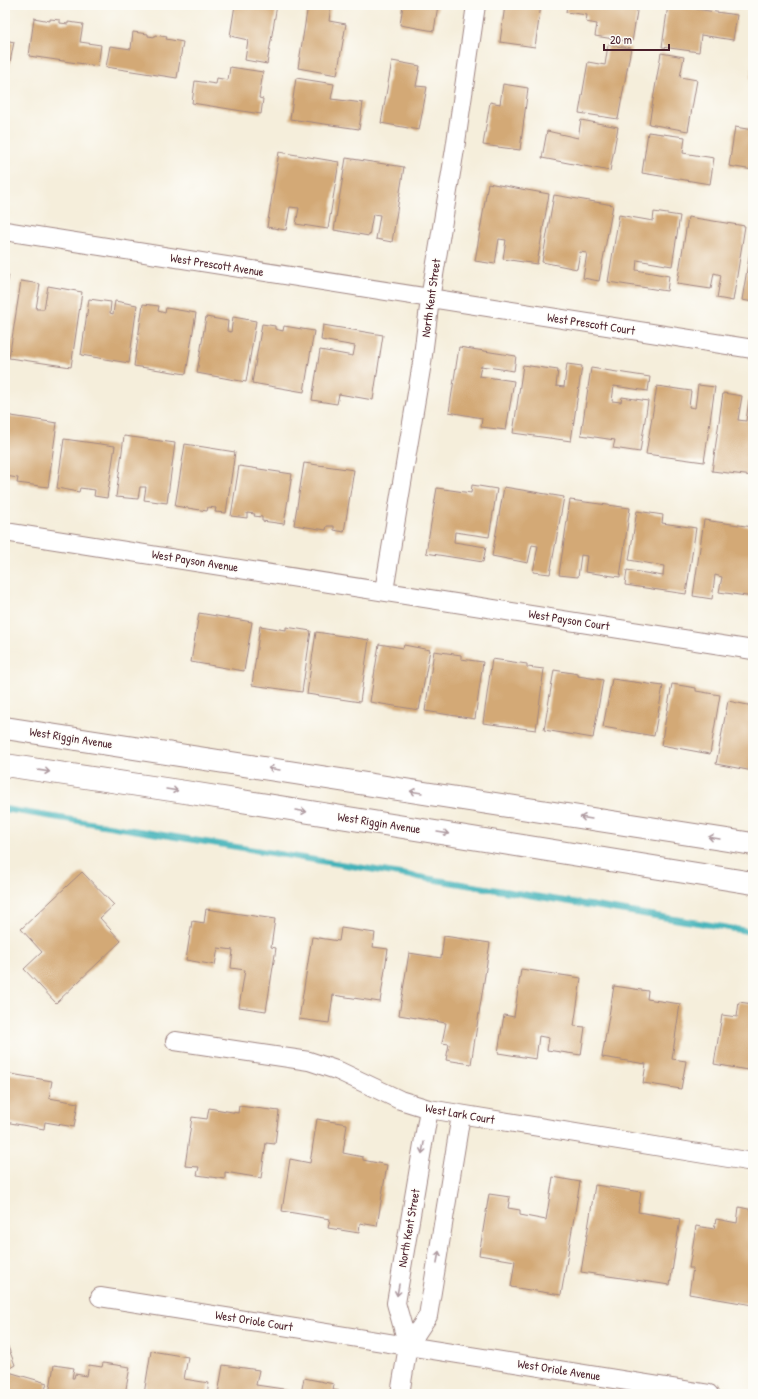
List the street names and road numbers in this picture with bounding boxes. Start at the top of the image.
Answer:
street label: West Prescott Avenue [169,249,265,280]
street label: North Kent Street [417,257,445,338]
street label: West Prescott Court [546,308,637,339]
street label: West Payson Avenue [151,545,240,576]
street label: West Payson Court [527,605,612,634]
street label: West Riggin Avenue [28,723,114,752]
street label: West Riggin Avenue [336,808,422,837]
street label: West Lark Court [424,1099,497,1128]
street label: North Kent Street [393,1187,424,1268]
street label: West Oriole Court [214,1306,295,1335]
street label: West Oriole Avenue [516,1355,602,1384]

